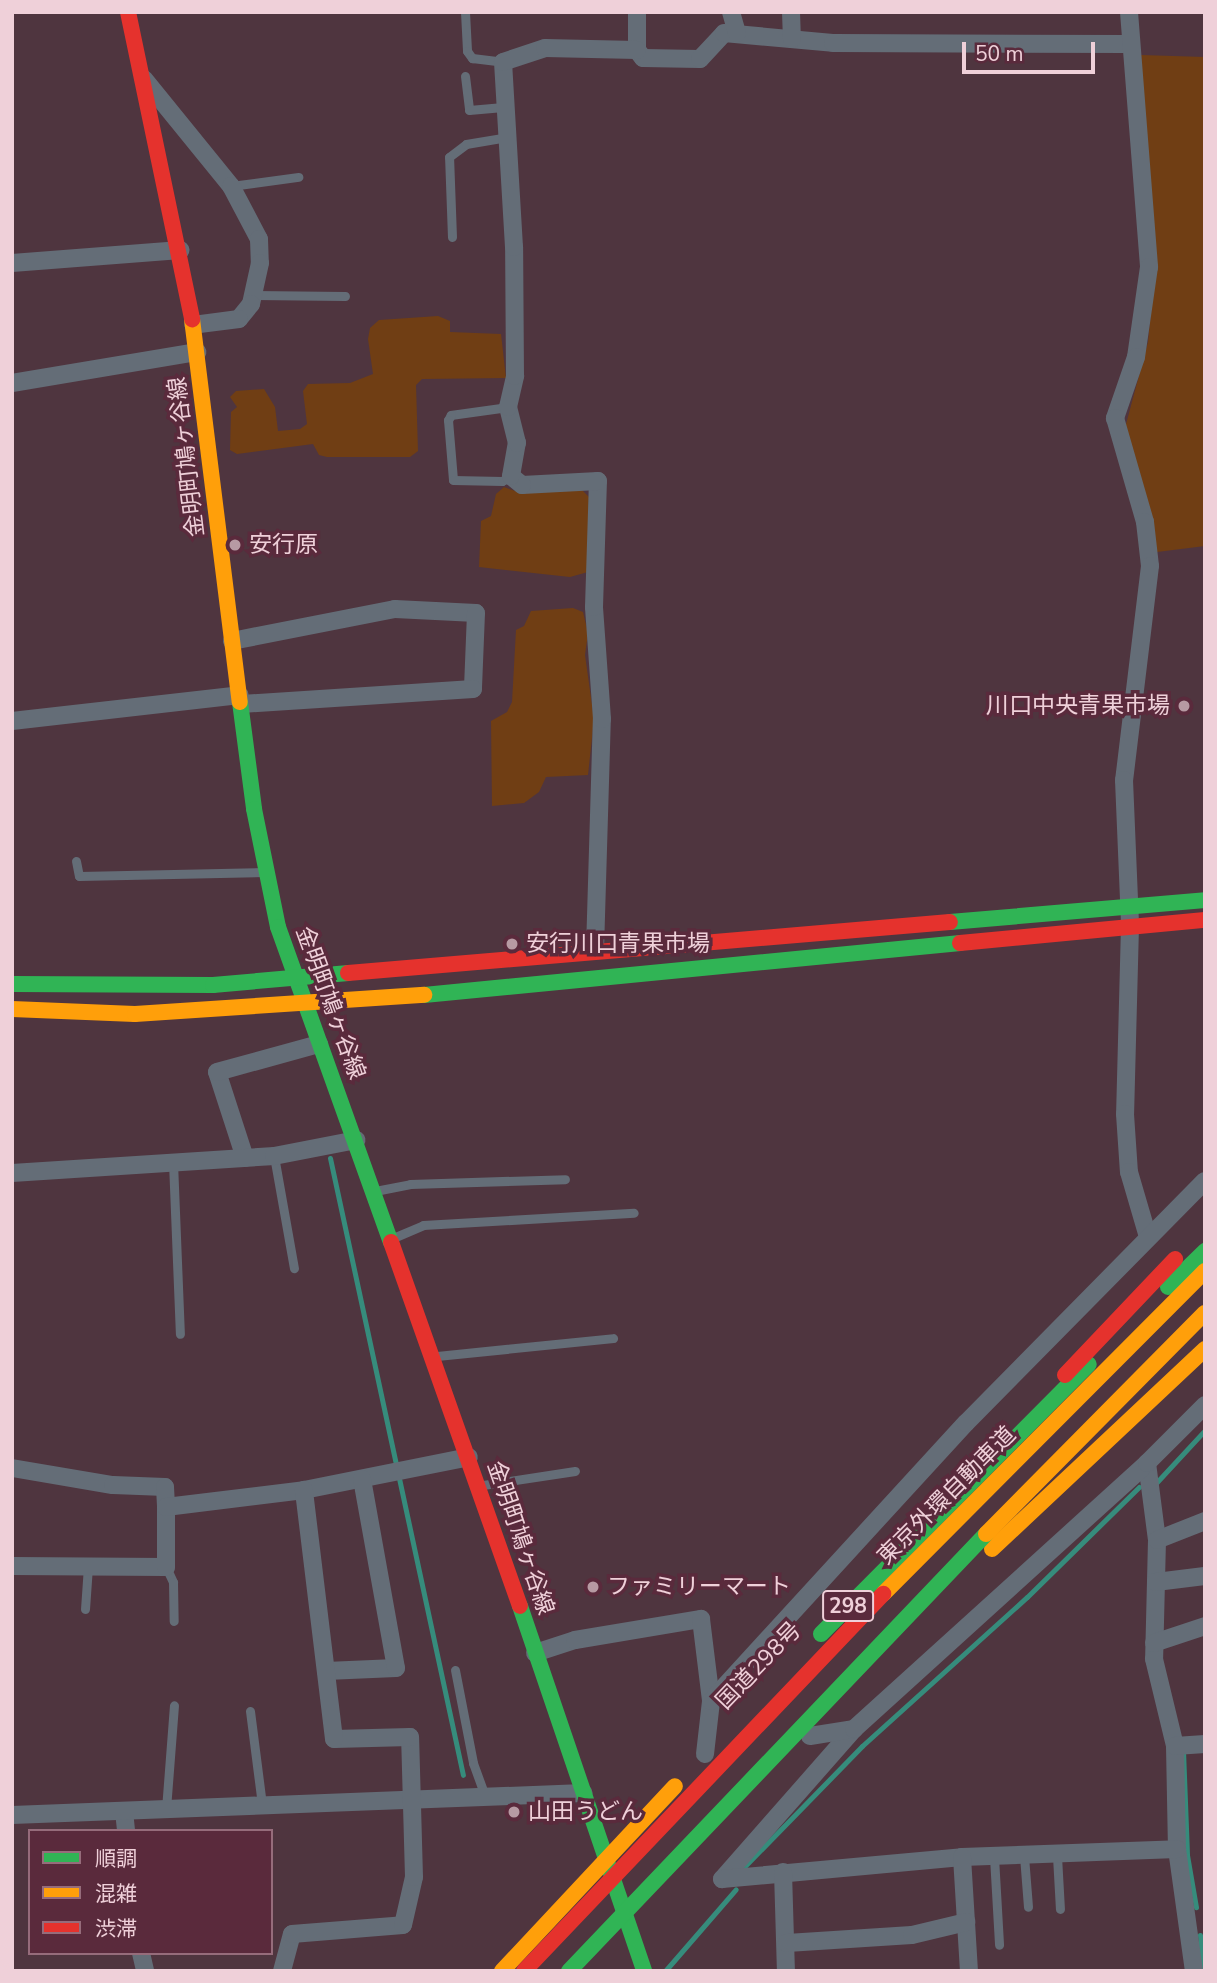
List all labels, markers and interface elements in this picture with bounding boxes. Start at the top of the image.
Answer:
scale bar [965,28,1098,72]
text: 50 m [975,40,1024,68]
street label: 金明町鳩ヶ谷線 [163,375,211,539]
place label: 安行原 [249,531,318,559]
marker: 安行原 [227,537,243,553]
place label: 川口中央青果市場 [986,692,1170,720]
marker: 川口中央青果市場 [1176,698,1192,714]
street label: 金明町鳩ヶ谷線 [289,923,371,1083]
place label: 安行川口青果市場 [526,930,710,958]
marker: 安行川口青果市場 [504,936,520,952]
street label: 東京外環自動車道 [872,1421,1022,1571]
street label: 金明町鳩ヶ谷線 [481,1457,559,1619]
place label: ファミリーマート [607,1573,791,1601]
marker: ファミリーマート [585,1579,601,1595]
road number: 298 [822,1588,874,1624]
street label: 国道298号 [711,1617,807,1715]
place label: 山田うどん [528,1798,643,1826]
marker: 山田うどん [506,1804,522,1820]
legend [28,1829,273,1955]
text: 順調 [95,1845,137,1873]
text: 混雑 [95,1880,137,1908]
text: 渋滞 [95,1915,137,1943]

